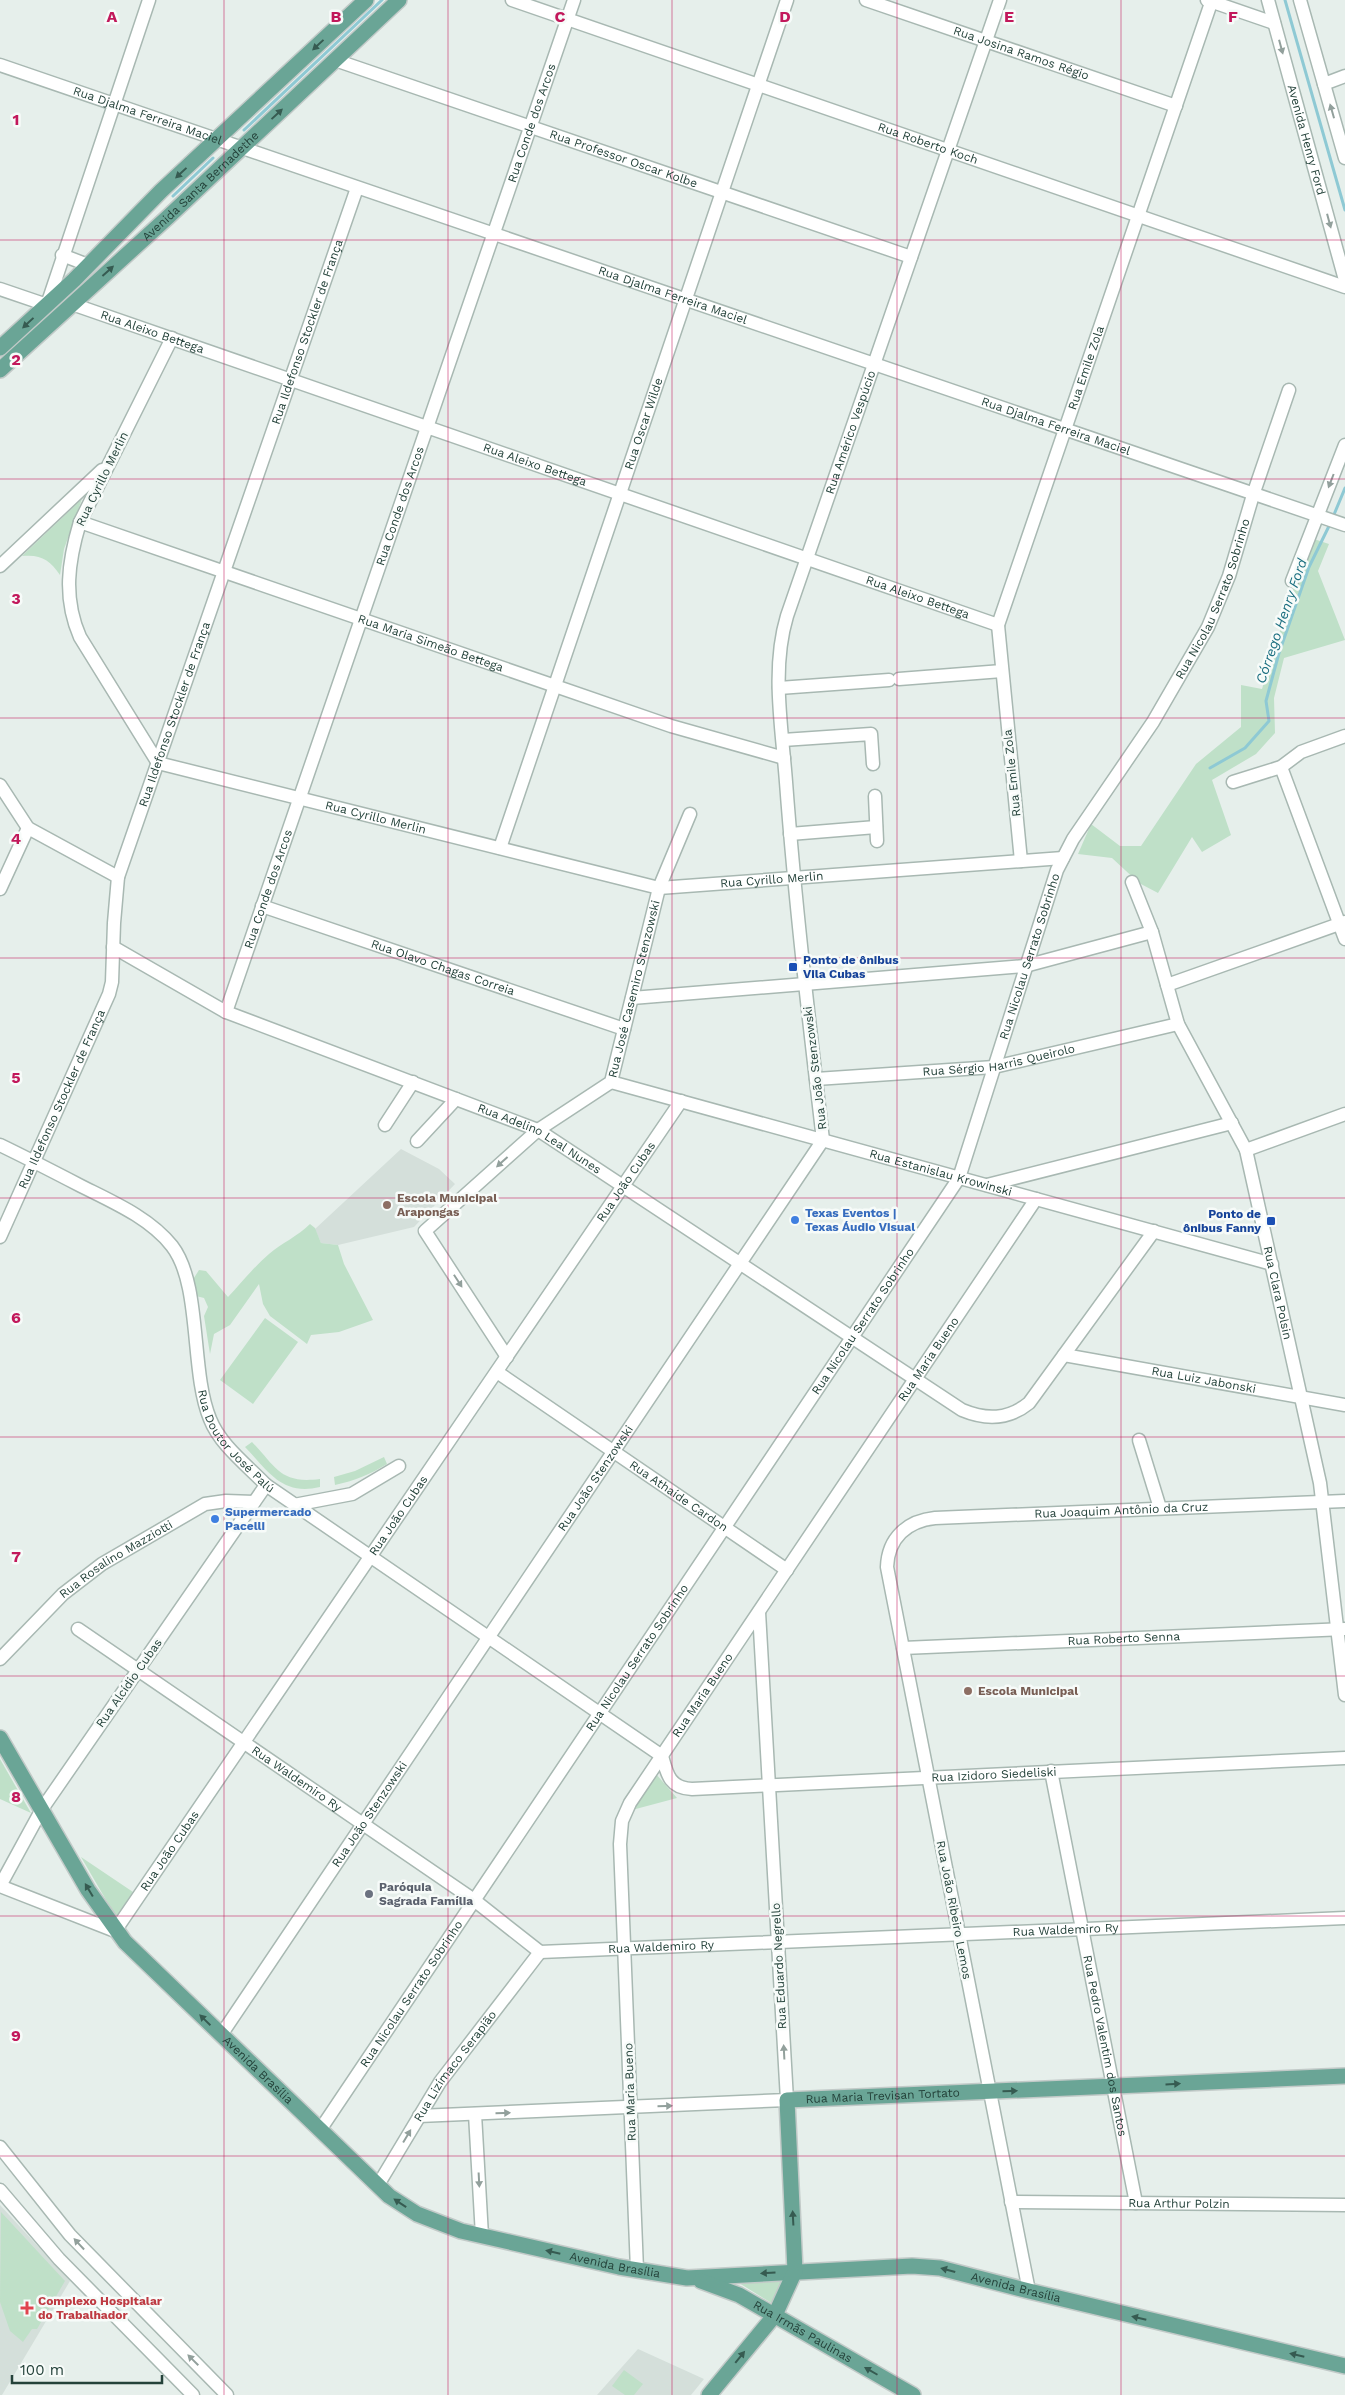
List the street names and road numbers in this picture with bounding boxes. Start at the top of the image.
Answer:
street label: Rua Josina Ramos Régio [952,23,1091,83]
street label: Rua Conde dos Arcos [505,62,559,184]
street label: Avenida Henry Ford [1285,83,1328,196]
street label: Rua Djalma Ferreira Maciel [71,84,224,148]
street label: Rua Roberto Koch [876,120,980,167]
street label: Rua Professor Oscar Kolbe [548,127,699,190]
street label: Avenida Santa Bernadethe [139,128,262,244]
street label: Rua Ildefonso Stockler de França [269,237,346,426]
street label: Rua Djalma Ferreira Maciel [596,263,749,327]
street label: Rua Aleixo Bettega [99,307,206,356]
street label: Rua Emile Zola [1065,324,1107,412]
street label: Rua Américo Vespúcio [823,369,878,496]
street label: Rua Oscar Wilde [622,376,666,471]
street label: Rua Djalma Ferreira Maciel [980,394,1133,458]
street label: Rua Cyrillo Merlin [73,430,131,528]
street label: Rua Aleixo Bettega [481,440,589,489]
street label: Rua Conde dos Arcos [373,445,427,567]
street label: Rua Nicolau Serrato Sobrinho [1172,517,1253,682]
street label: Rua Aleixo Bettega [864,573,971,622]
street label: Rua Maria Simeão Bettega [356,611,505,675]
street label: Rua Ildefonso Stockler de França [136,620,213,809]
street label: Rua Emile Zola [1000,728,1024,817]
street label: Rua Cyrillo Merlin [324,798,428,837]
street label: Rua Conde dos Arcos [241,828,295,950]
street label: Rua Cyrillo Merlin [720,869,824,890]
street label: Rua Nicolau Serrato Sobrinho [996,872,1062,1041]
street label: Rua José Casemiro Stenzowski [605,899,663,1079]
street label: Rua Olavo Chagas Correia [369,937,517,998]
street label: Rua João Stenzowski [800,1006,830,1130]
street label: Rua Ildefonso Stockler de França [16,1007,108,1191]
street label: Rua Sérgio Harris Queirolo [922,1041,1076,1079]
street label: Rua Adelino Leal Nunes [476,1101,604,1177]
street label: Rua João Cubas [594,1139,658,1224]
street label: Rua Estanislau Krowinski [868,1146,1014,1199]
street label: Rua Nicolau Serrato Sobrinho [809,1245,917,1397]
street label: Rua Clara Polsin [1261,1245,1295,1341]
street label: Rua Maria Bueno [895,1314,962,1404]
street label: Rua Luiz Jabonski [1151,1364,1257,1396]
street label: Rua Doutor José Palú [195,1388,277,1496]
street label: Rua João Stenzowski [555,1423,636,1534]
street label: Rua Athaíde Cardon [627,1458,730,1535]
street label: Rua João Cubas [366,1473,431,1558]
street label: Rua Joaquim Antônio da Cruz [1034,1500,1209,1521]
street label: Rua Rosalino Mazziotti [57,1517,175,1601]
street label: Rua Nicolau Serrato Sobrinho [583,1582,691,1734]
street label: Rua Roberto Senna [1067,1629,1181,1648]
street label: Rua Alcídio Cubas [93,1636,165,1730]
street label: Rua Maria Bueno [669,1650,736,1740]
street label: Rua Waldemiro Ry [249,1743,345,1815]
street label: Rua João Stenzowski [329,1759,410,1870]
street label: Rua Izidoro Siedeliski [931,1765,1057,1785]
street label: Rua João Cubas [137,1808,202,1894]
street label: Rua João Ribeiro Lemos [934,1839,974,1981]
street label: Rua Eduardo Negrello [769,1902,789,2030]
street label: Rua Nicolau Serrato Sobrinho [357,1918,466,2070]
street label: Rua Waldemiro Ry [1012,1921,1120,1939]
street label: Rua Waldemiro Ry [608,1938,715,1956]
street label: Rua Pedro Valentim dos Santos [1080,1954,1130,2137]
street label: Rua Lizímaco Serapião [411,2008,499,2124]
street label: Avenida Brasília [220,2033,296,2107]
street label: Rua Maria Bueno [621,2043,639,2141]
street label: Rua Maria Trevisan Tortato [805,2086,960,2106]
street label: Rua Arthur Polzin [1128,2196,1230,2211]
street label: Avenida Brasília [568,2249,662,2281]
street label: Avenida Brasília [970,2269,1062,2305]
street label: Rua Irmãs Paulinas [751,2298,855,2366]

